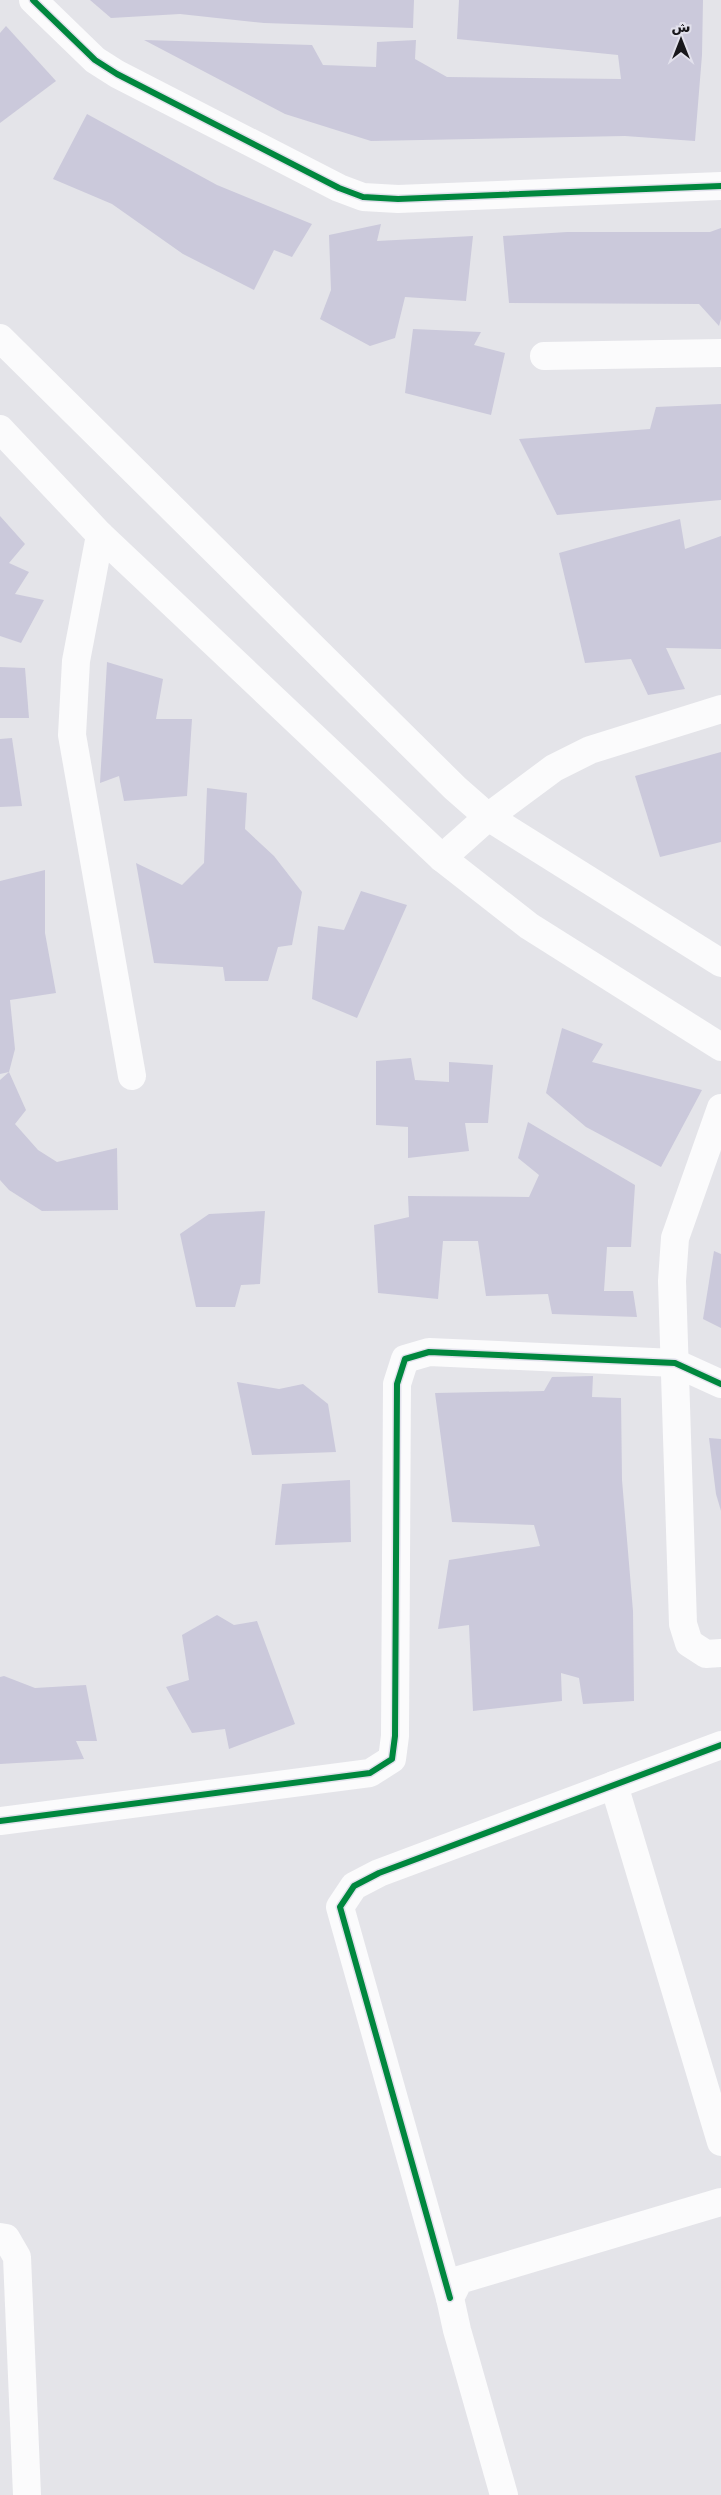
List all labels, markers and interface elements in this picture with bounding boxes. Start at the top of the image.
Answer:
north arrow [656,15,706,65]
text: ش [671,19,691,35]

